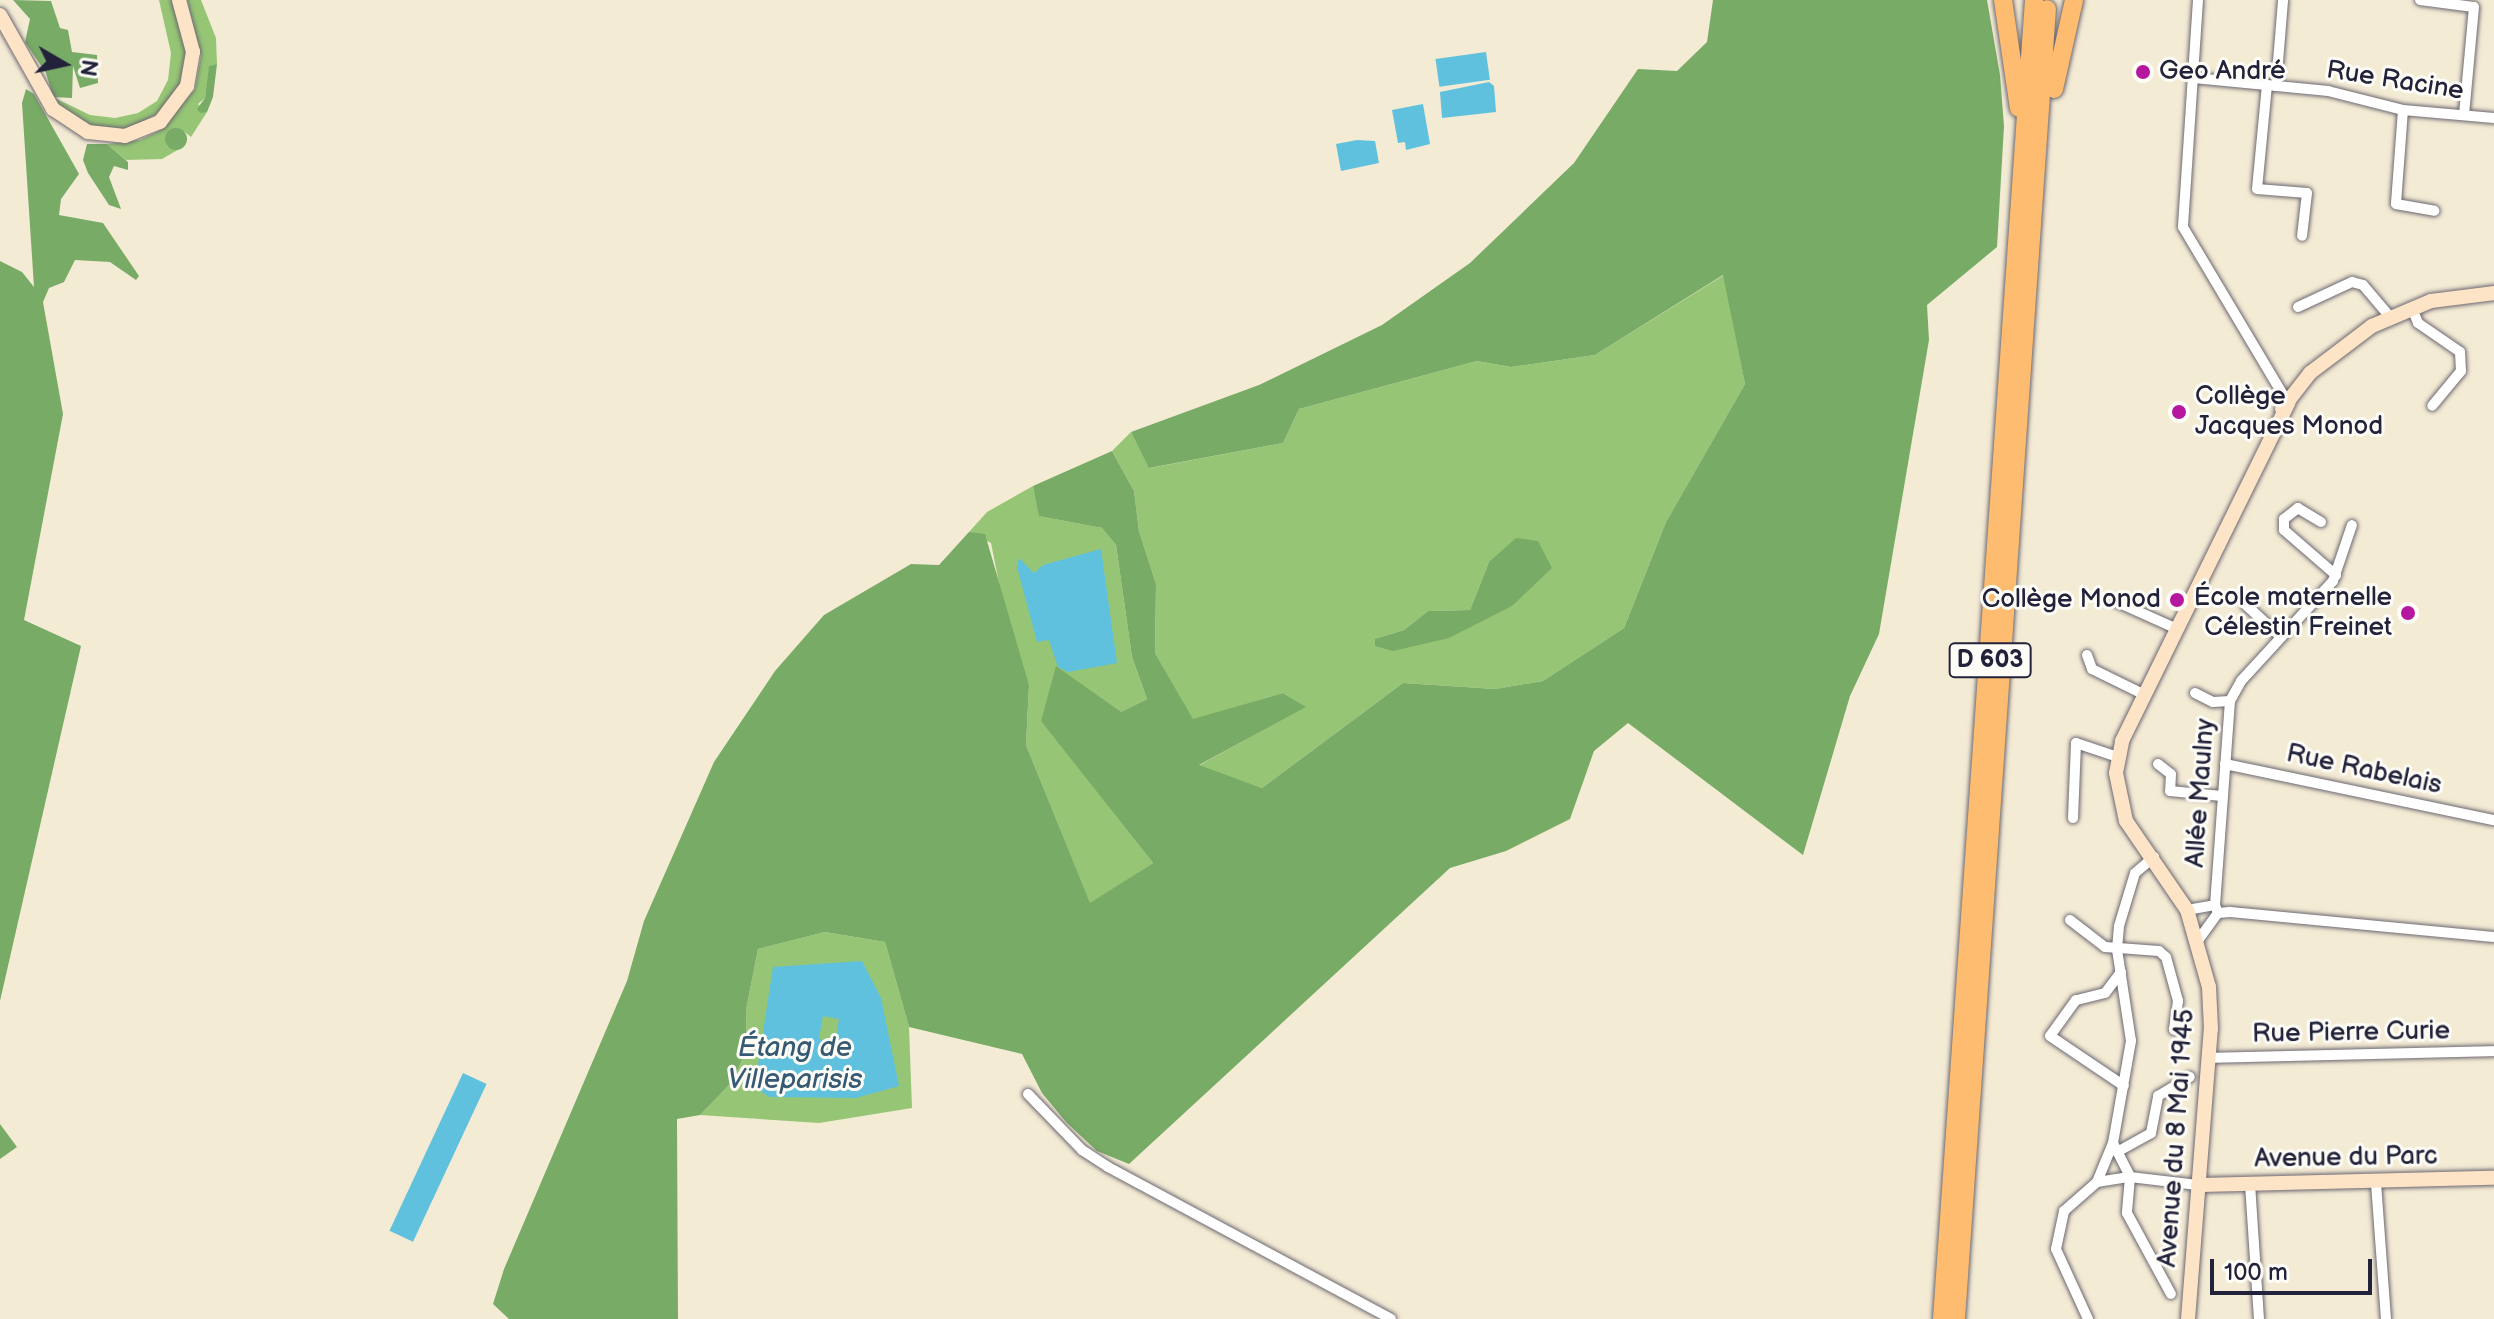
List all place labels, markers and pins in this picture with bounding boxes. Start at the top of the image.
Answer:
place label: Geo André [2159,56,2286,88]
marker: Geo André [2134,63,2152,81]
place label: Collège Jacques Monod [2195,381,2383,442]
marker: Collège Jacques Monod [2170,403,2188,421]
place label: École maternelle Célestin Freinet [2194,582,2392,644]
place label: Collège Monod [1982,584,2161,616]
marker: Collège Monod [2168,591,2186,609]
marker: École maternelle Célestin Freinet [2399,604,2417,622]

